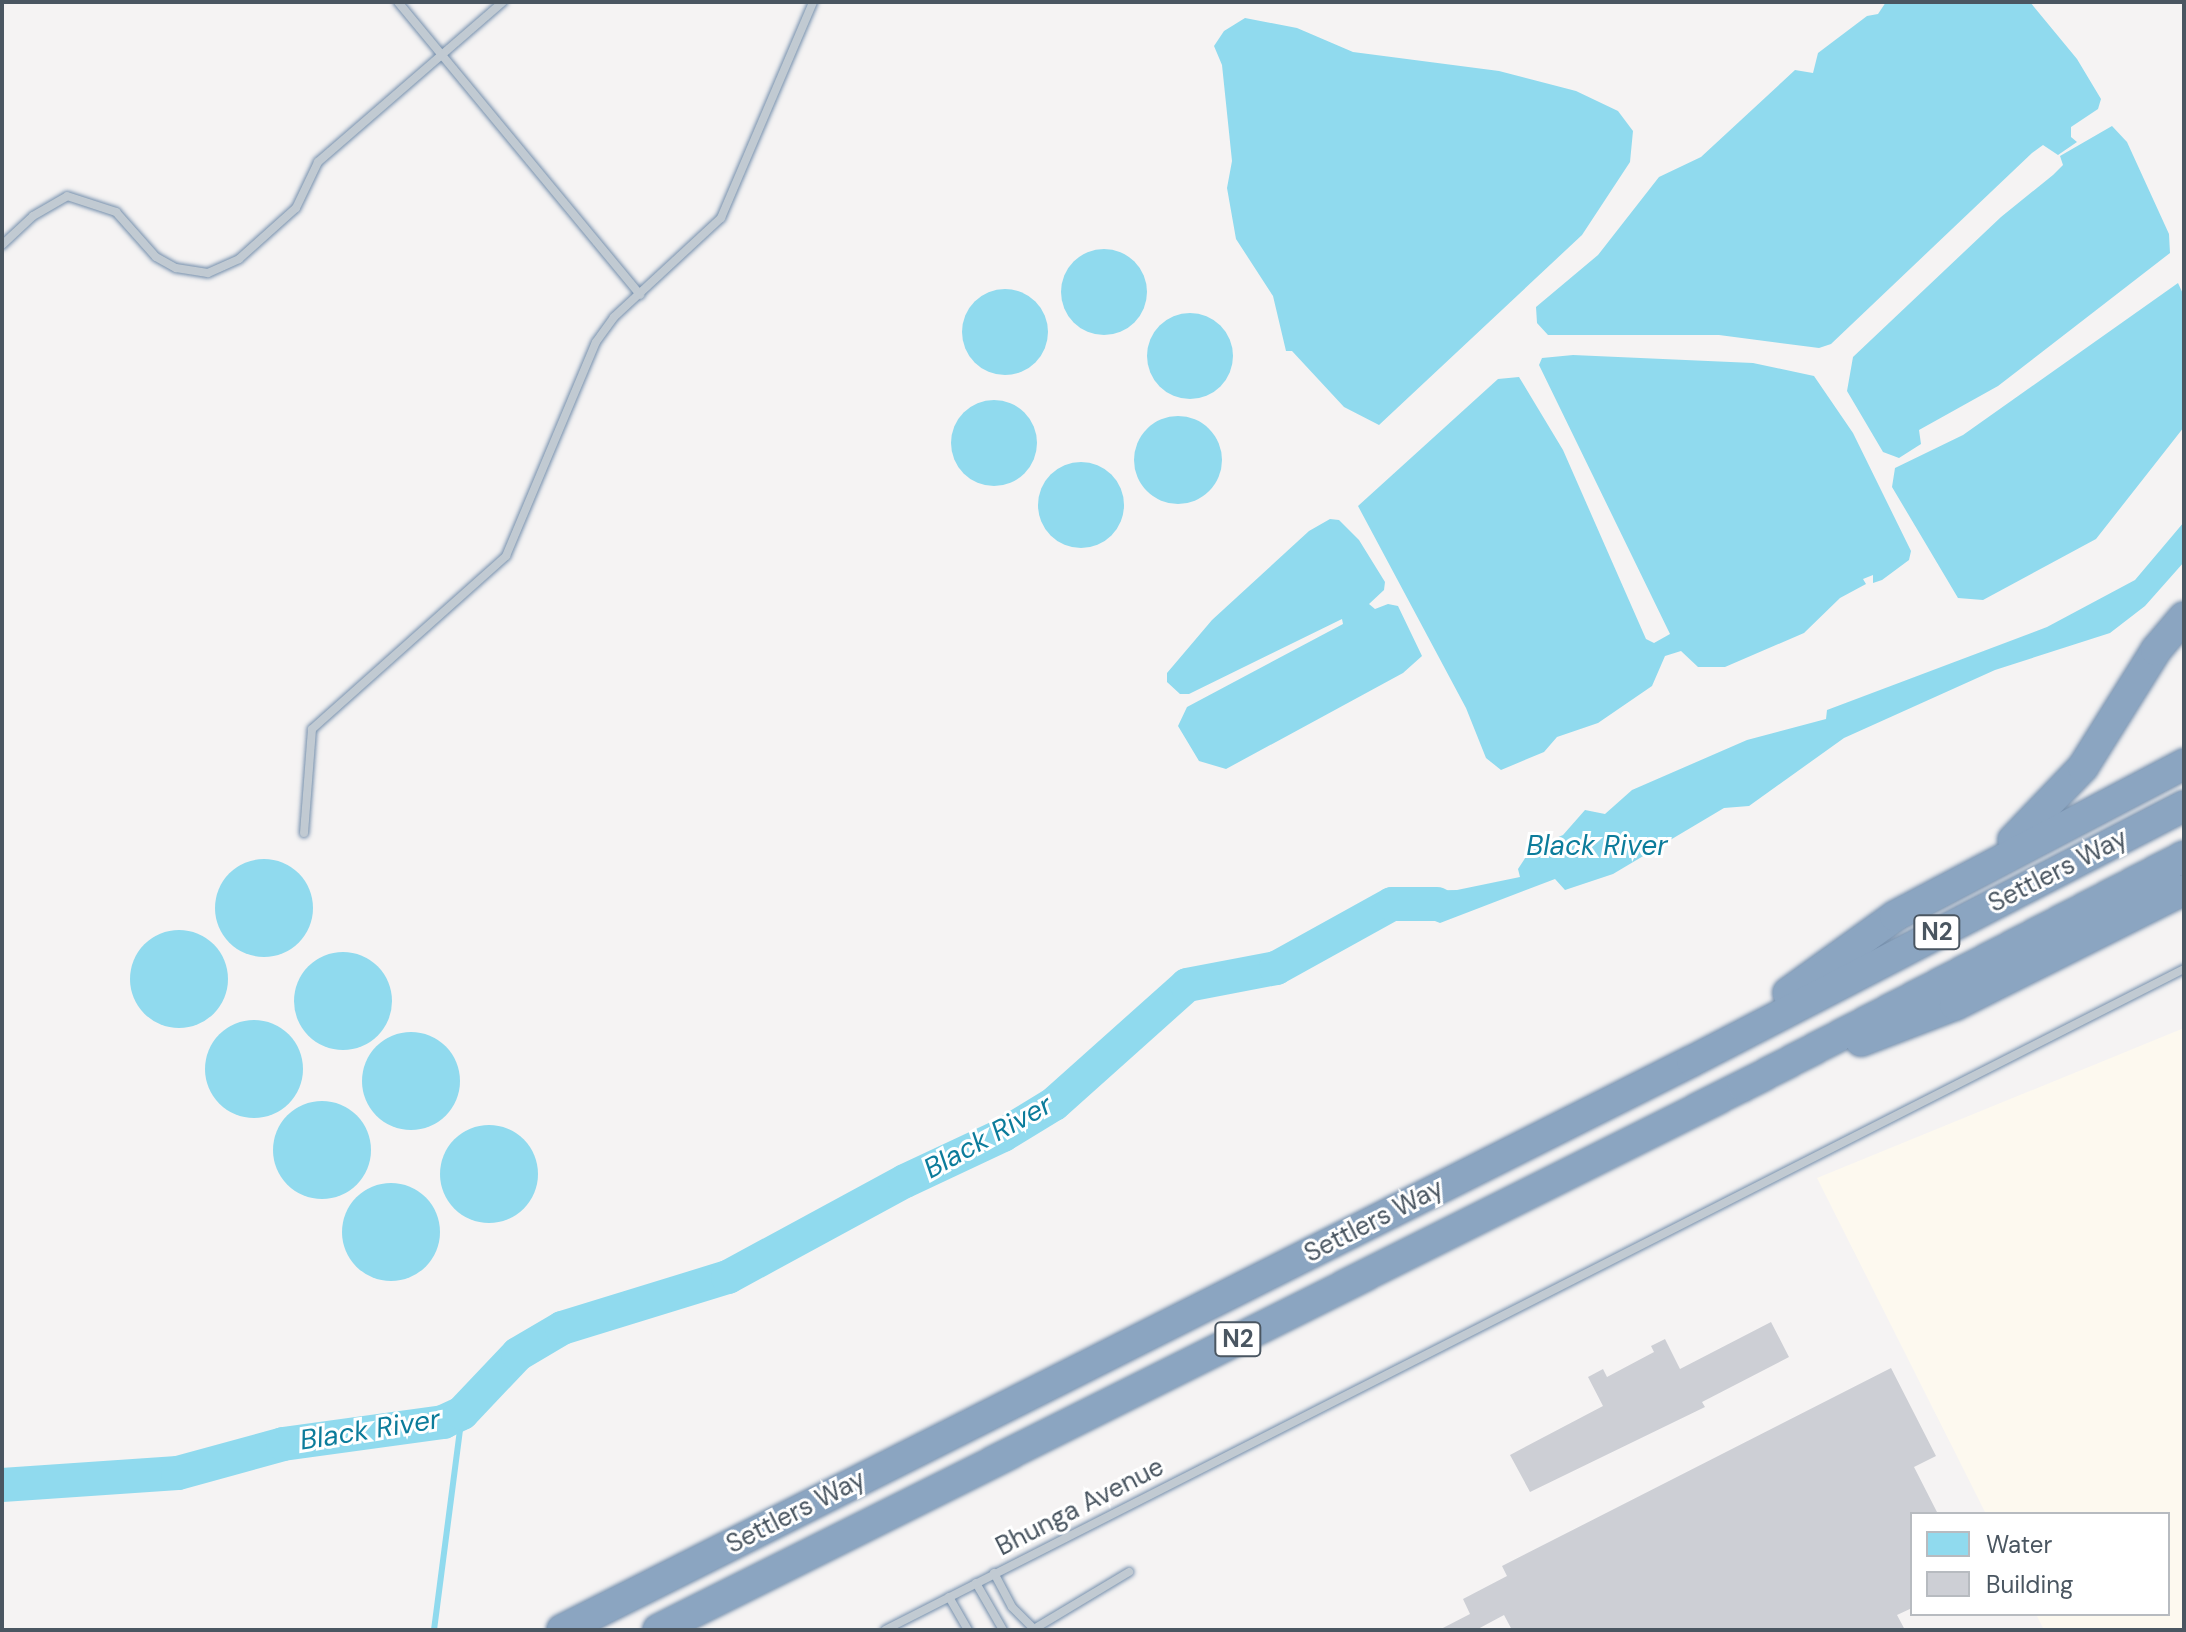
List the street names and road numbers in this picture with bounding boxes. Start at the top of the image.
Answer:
street label: Settlers Way [1983,823,2133,919]
road number: N2 [1913,912,1961,952]
street label: Settlers Way [1299,1173,1449,1269]
road number: N2 [1214,1319,1262,1359]
street label: Bhunga Avenue [991,1451,1169,1563]
street label: Settlers Way [721,1464,871,1560]

